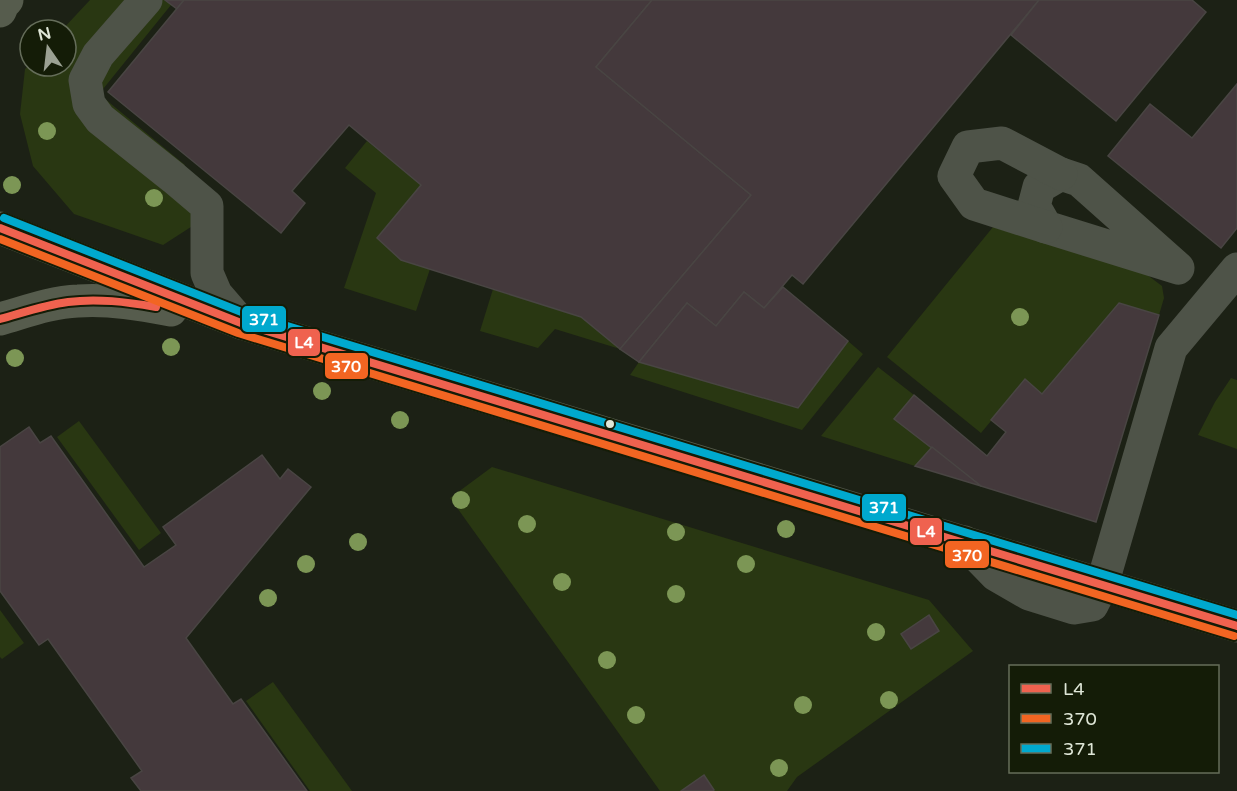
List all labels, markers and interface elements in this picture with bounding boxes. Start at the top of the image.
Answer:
north arrow [18,18,78,78]
text: N [36,23,53,46]
line badge: 371 [241,305,287,333]
text: 371 [249,310,279,330]
line badge: L4 [287,328,321,357]
text: L4 [294,333,314,353]
line badge: 370 [324,352,369,380]
text: 370 [331,357,361,377]
unlabelled marker [604,418,616,430]
line badge: 371 [861,493,907,522]
text: 371 [869,498,899,518]
line badge: L4 [909,517,943,546]
text: L4 [916,522,936,542]
line badge: 370 [944,540,990,569]
text: 370 [952,546,982,566]
legend [1009,665,1219,773]
text: L4 [1063,678,1085,700]
text: 370 [1063,708,1097,730]
text: 371 [1063,738,1097,760]

